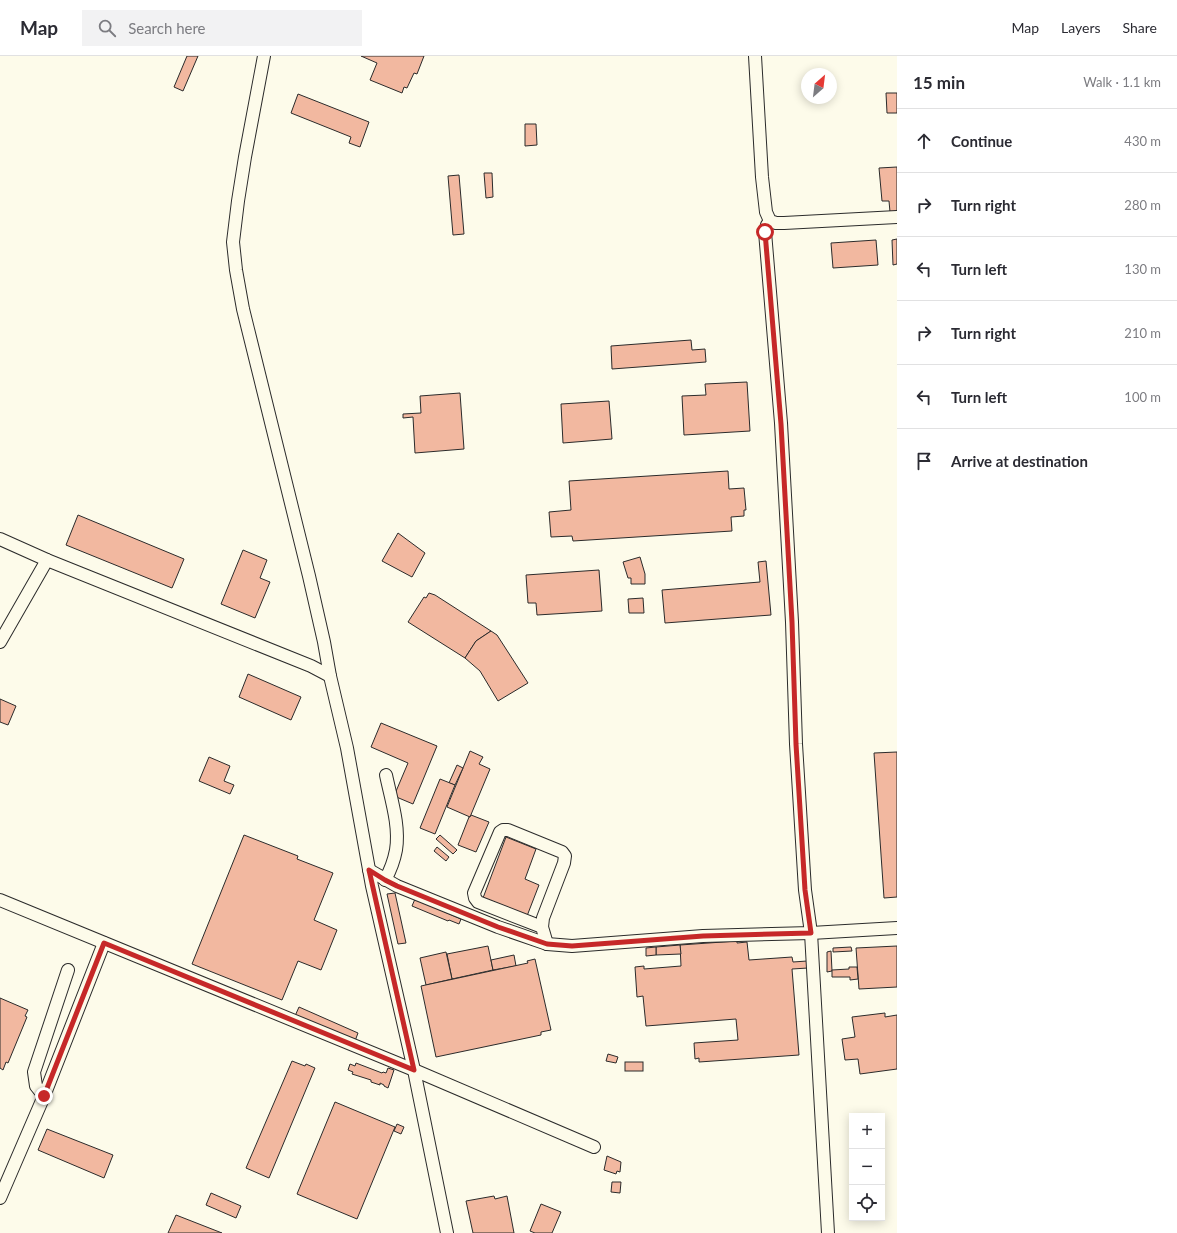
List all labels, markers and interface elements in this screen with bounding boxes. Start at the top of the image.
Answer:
search box [82,10,362,46]
text: Map [20,16,58,39]
icon: search [96,17,118,39]
text: Search here [128,19,206,37]
text: Map [1011,19,1039,36]
text: Layers [1061,19,1101,36]
text: Share [1123,19,1157,36]
north arrow [801,68,837,104]
text: 15 min [913,72,965,93]
text: Walk · 1.1 km [1083,74,1161,90]
icon: ahead [913,130,935,152]
text: Continue [951,132,1012,150]
text: 430 m [1124,133,1161,149]
icon: right [913,194,935,216]
text: Turn right [951,196,1016,214]
text: 280 m [1124,197,1161,213]
route start [756,223,774,241]
icon: left [913,258,935,280]
text: Turn left [951,260,1007,278]
text: 130 m [1124,261,1161,277]
icon: right [913,322,935,344]
text: Turn right [951,324,1016,342]
text: 210 m [1124,325,1161,341]
icon: left [913,386,935,408]
text: Turn left [951,388,1007,406]
text: 100 m [1124,389,1161,405]
icon: arrive [913,450,935,472]
text: Arrive at destination [951,452,1088,470]
route end [35,1087,53,1105]
map controls [849,1113,885,1221]
button: + [849,1113,885,1149]
button: − [849,1149,885,1185]
button: locate [849,1185,885,1221]

